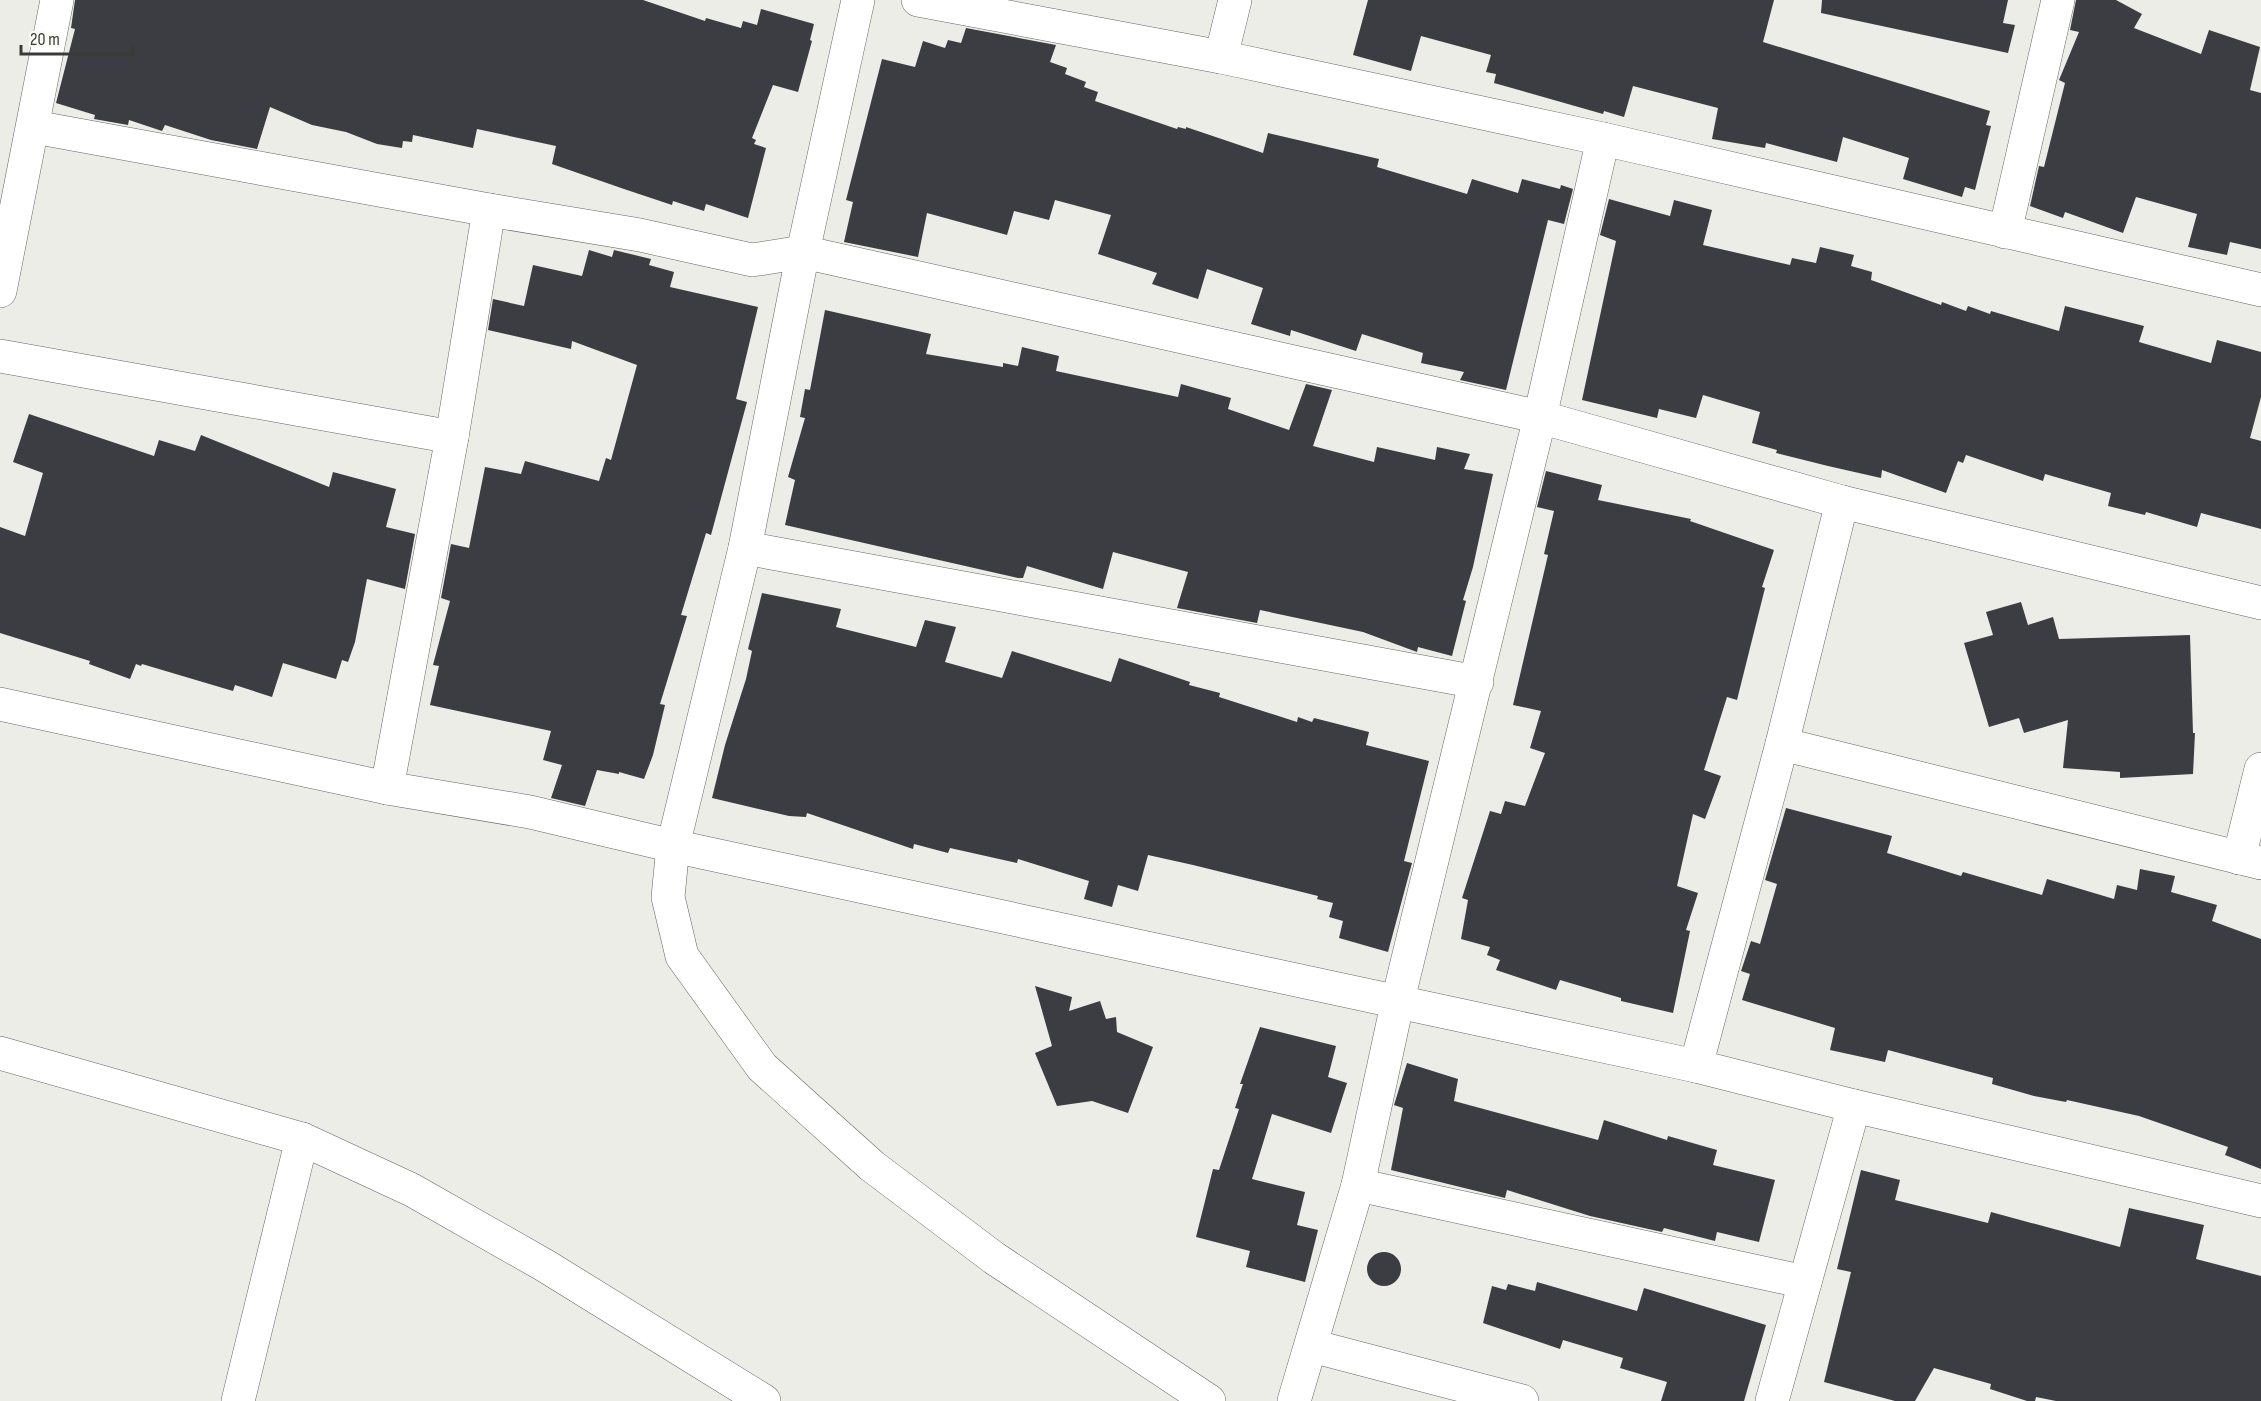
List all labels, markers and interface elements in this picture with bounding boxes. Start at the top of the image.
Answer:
scale bar [21,18,134,56]
text: 20 m [30,29,60,50]

